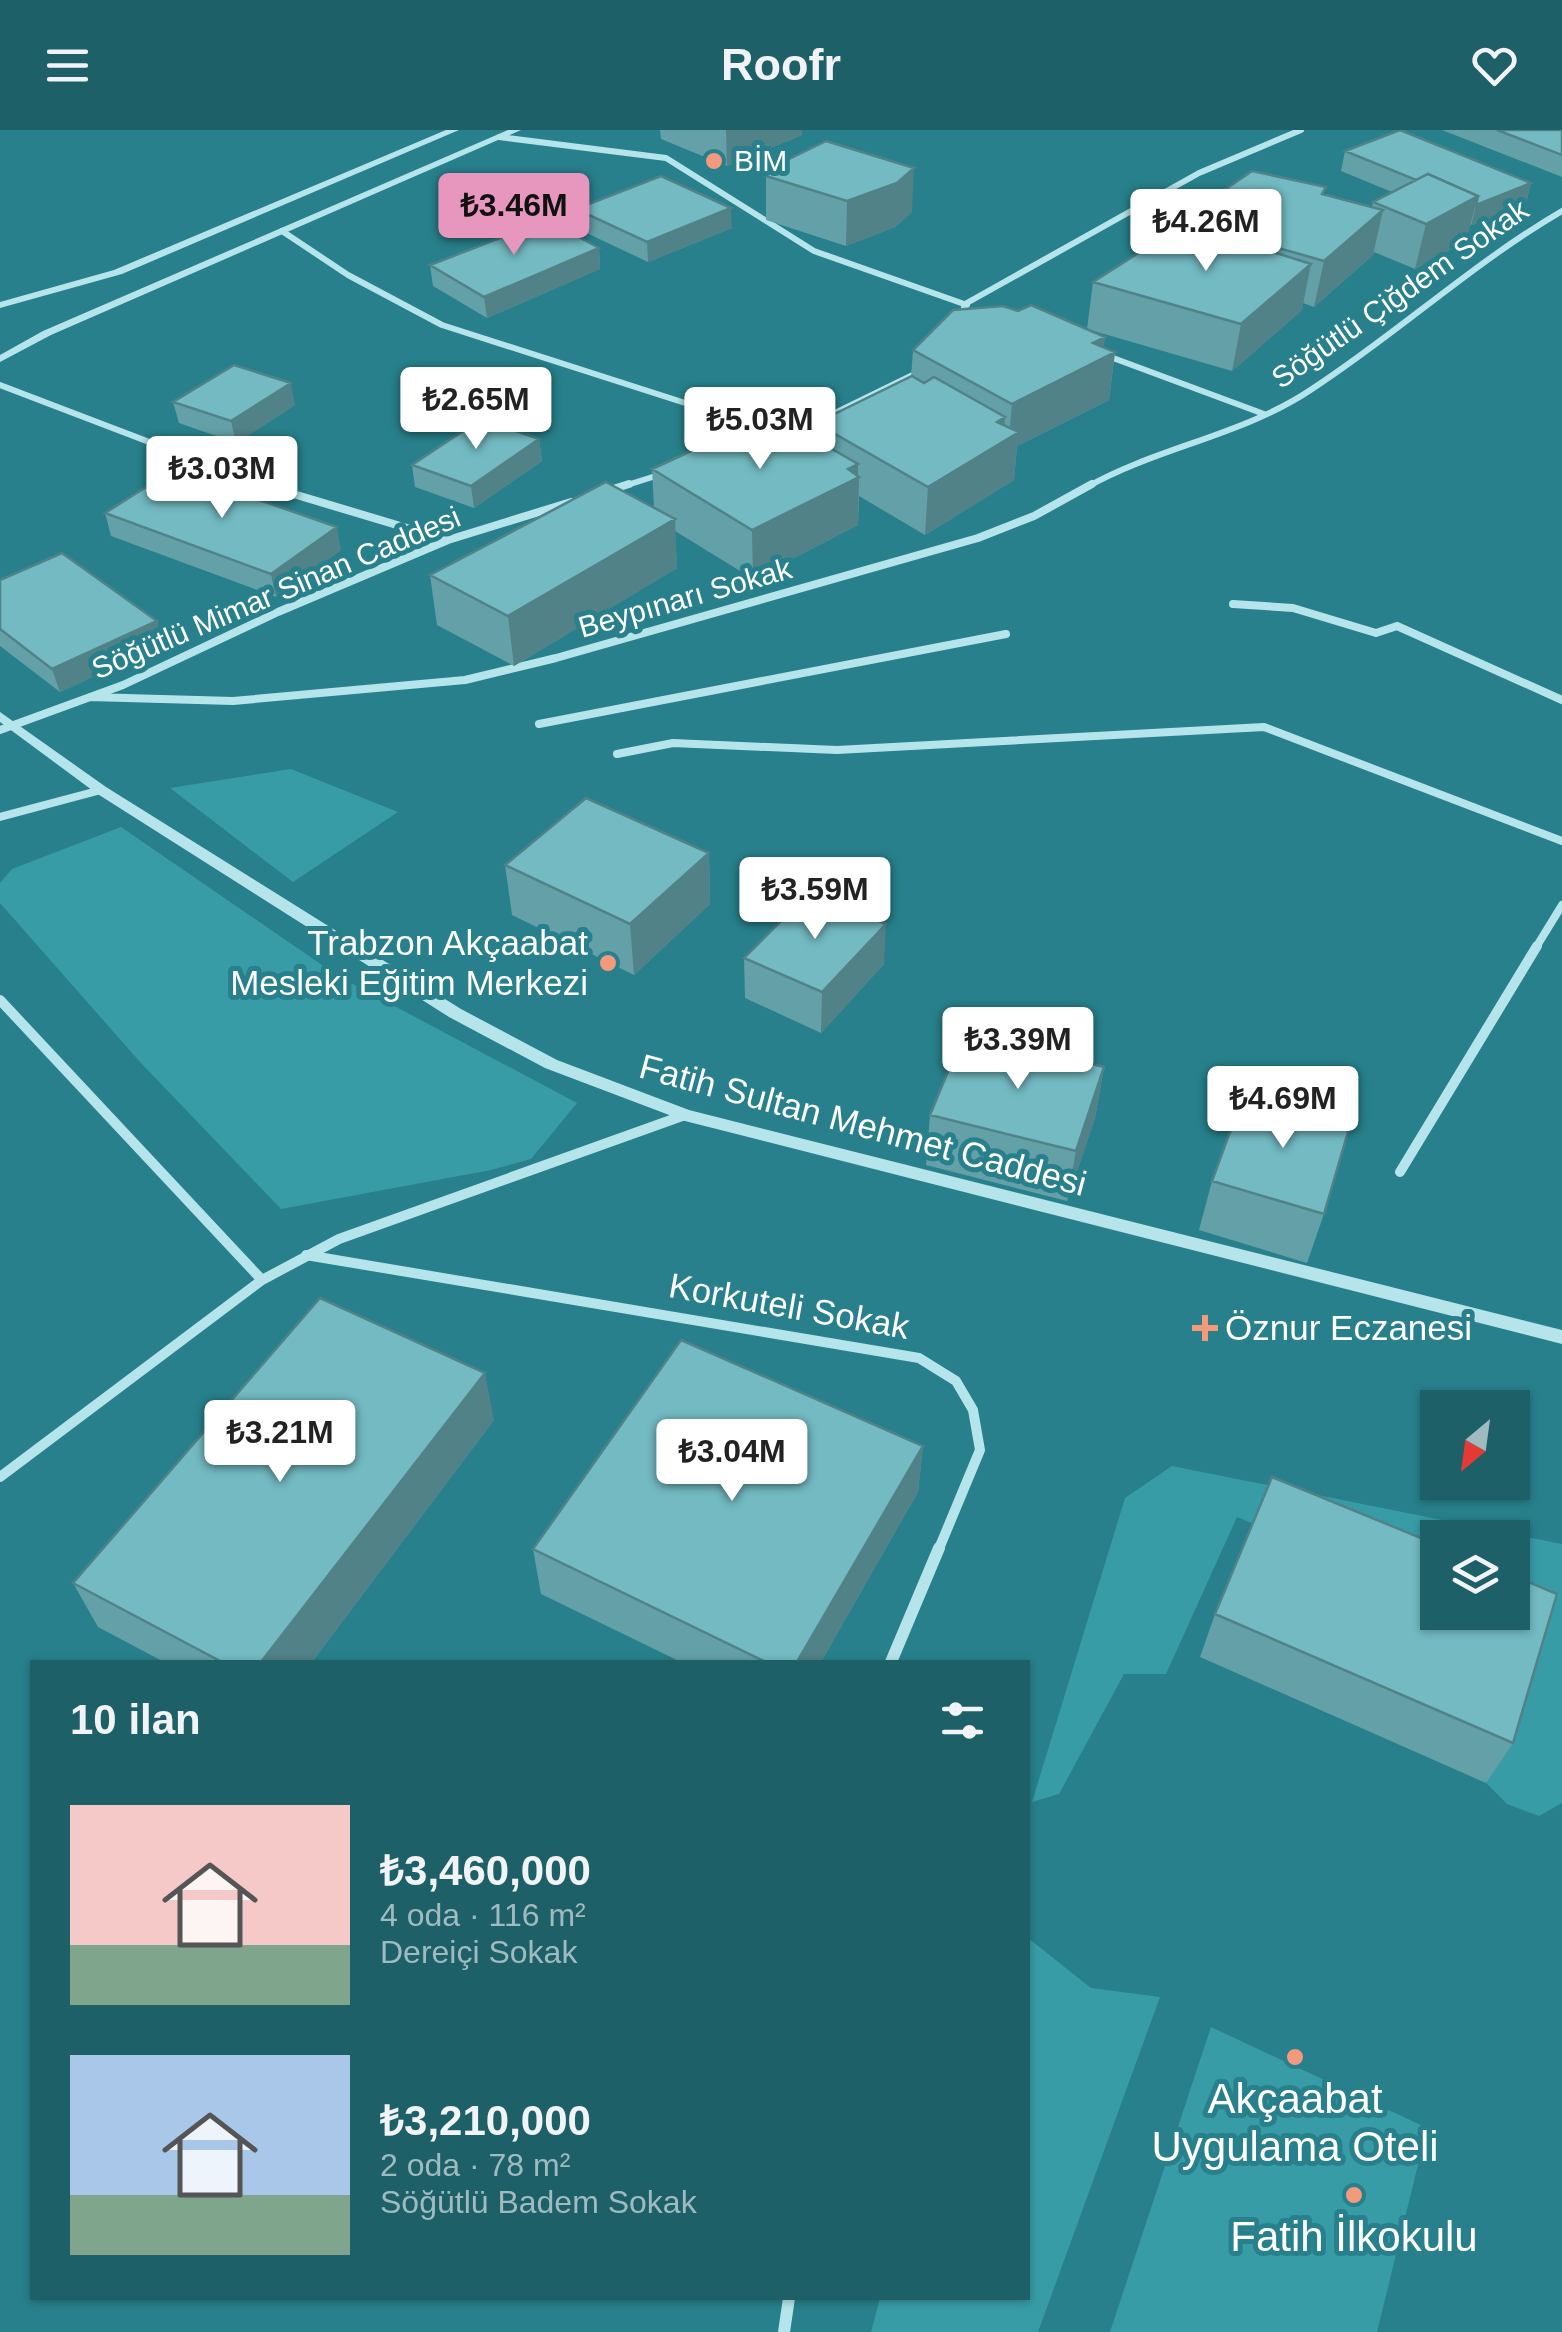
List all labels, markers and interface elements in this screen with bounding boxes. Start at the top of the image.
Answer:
icon: menu [40,38,95,93]
icon: heart [1467,38,1522,93]
text: Roofr [721,39,841,90]
place label: BİM [734,144,787,177]
marker: BİM [703,150,725,172]
pin: ₺3.46M [433,173,595,258]
text: ₺3.46M [460,187,568,223]
pin: ₺4.26M [1125,189,1287,274]
street label: Söğütlü Çiğdem Sokak [1265,192,1535,395]
text: ₺4.26M [1152,203,1260,239]
pin: ₺2.65M [395,367,557,452]
text: ₺2.65M [422,381,530,417]
pin: ₺5.03M [679,387,841,472]
text: ₺5.03M [706,401,814,437]
pin: ₺3.03M [141,436,303,521]
text: ₺3.03M [168,450,276,486]
street label: Söğütlü Mimar Sinan Caddesi [87,500,465,685]
street label: Beypınarı Sokak [575,551,796,644]
pin: ₺3.59M [734,857,896,942]
text: ₺3.59M [761,871,869,907]
place label: Trabzon Akçaabat Mesleki Eğitim Merkezi [230,923,588,1002]
marker: Trabzon Akçaabat Mesleki Eğitim Merkezi [597,952,619,974]
pin: ₺3.39M [937,1007,1099,1092]
text: ₺3.39M [964,1021,1072,1057]
street label: Fatih Sultan Mehmet Caddesi [635,1046,1091,1203]
pin: ₺4.69M [1202,1066,1364,1151]
text: ₺4.69M [1229,1080,1337,1116]
street label: Korkuteli Sokak [666,1265,913,1346]
place label: Öznur Eczanesi [1225,1308,1472,1347]
marker: Öznur Eczanesi [1194,1317,1216,1339]
north arrow [1420,1390,1530,1500]
map controls [1420,1390,1530,1630]
pin: ₺3.21M [199,1400,361,1485]
text: ₺3.21M [226,1414,334,1450]
pin: ₺3.04M [651,1419,813,1504]
text: ₺3.04M [678,1433,786,1469]
button: layers [1420,1520,1530,1630]
icon: filters [935,1693,990,1748]
text: 10 ilan [70,1696,201,1743]
icon: home [150,1845,270,1965]
text: ₺3,460,000 [380,1847,591,1894]
text: 4 oda · 116 m² [380,1897,586,1933]
text: Dereiçi Sokak [380,1934,577,1970]
marker: Akçaabat Uygulama Oteli [1284,2046,1306,2068]
place label: Akçaabat Uygulama Oteli [1151,2075,1439,2170]
icon: home [150,2095,270,2215]
text: ₺3,210,000 [380,2097,591,2144]
text: 2 oda · 78 m² [380,2147,570,2183]
text: Söğütlü Badem Sokak [380,2184,697,2220]
marker: Fatih İlkokulu [1343,2184,1365,2206]
place label: Fatih İlkokulu [1230,2213,1478,2260]

